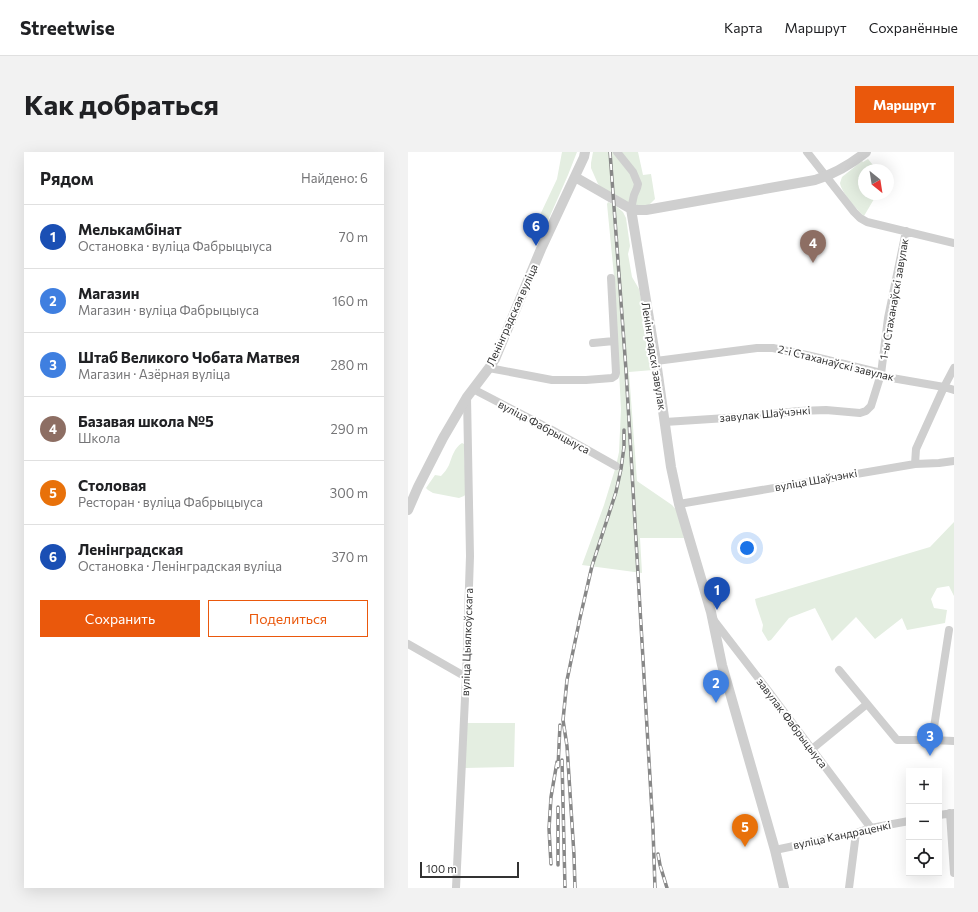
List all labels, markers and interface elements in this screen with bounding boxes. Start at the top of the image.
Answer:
text: Streetwise [20,16,115,39]
text: Карта [724,19,762,36]
text: Маршрут [784,19,847,36]
text: Сохранённые [869,19,958,36]
button: Маршрут [855,86,954,123]
text: Как добраться [24,87,219,121]
north arrow [858,164,894,200]
text: Рядом [40,168,94,189]
text: Найдено: 6 [301,170,368,186]
pin: 6 [523,213,549,246]
text: Мелькамбінат [78,220,182,238]
text: 1 [50,229,56,245]
text: 70 m [339,229,368,245]
pin: 4 [800,230,826,263]
street label: 1-ы Стаханаўскі завулак [876,237,911,361]
text: Остановка · вуліца Фабрыцыуса [78,238,272,254]
street label: Ленінградская вуліца [483,262,540,368]
text: Магазин [78,284,139,302]
text: 2 [49,293,57,309]
text: 160 m [332,293,368,309]
street label: Ленінградскі завулак [640,301,669,411]
text: Магазин · вуліца Фабрыцыуса [78,302,259,318]
street label: 2-і Стаханаўскі завулак [777,342,896,383]
text: Штаб Великого Чобата Матвея [78,348,300,366]
text: 3 [49,357,57,373]
text: 280 m [331,357,368,373]
text: Магазин · Азёрная вуліца [78,366,230,382]
street label: вуліца Фабрыцыуса [496,397,592,456]
street label: завулак Шаўчэнкі [719,403,811,424]
text: Базавая школа №5 [78,412,214,430]
text: 4 [49,421,57,437]
text: 290 m [331,421,368,437]
text: Школа [78,430,120,446]
street label: вуліца Шаўчэнкі [774,466,858,493]
text: Столовая [78,476,146,494]
text: 5 [49,485,57,501]
text: 300 m [330,485,368,501]
text: Ресторан · вуліца Фабрыцыуса [78,494,263,510]
your location [737,538,757,558]
text: Ленінградская [78,540,183,558]
text: 6 [49,549,57,565]
text: 370 m [331,549,368,565]
text: Остановка · Ленінградская вуліца [78,558,282,574]
pin: 1 [704,577,730,610]
street label: вуліца Цыялкоўскага [458,588,475,696]
button: Сохранить [40,600,200,637]
button: Поделиться [208,600,368,637]
pin: 2 [703,670,729,703]
street label: завулак Фабрыцыуса [754,675,831,770]
pin: 3 [917,723,943,756]
map controls [906,768,942,876]
button: + [906,768,942,804]
button: − [906,804,942,840]
pin: 5 [732,814,758,847]
street label: вуліца Кандраценкі [792,818,892,851]
button: locate [906,840,942,876]
scale bar [420,860,519,879]
text: 100 m [426,862,457,875]

